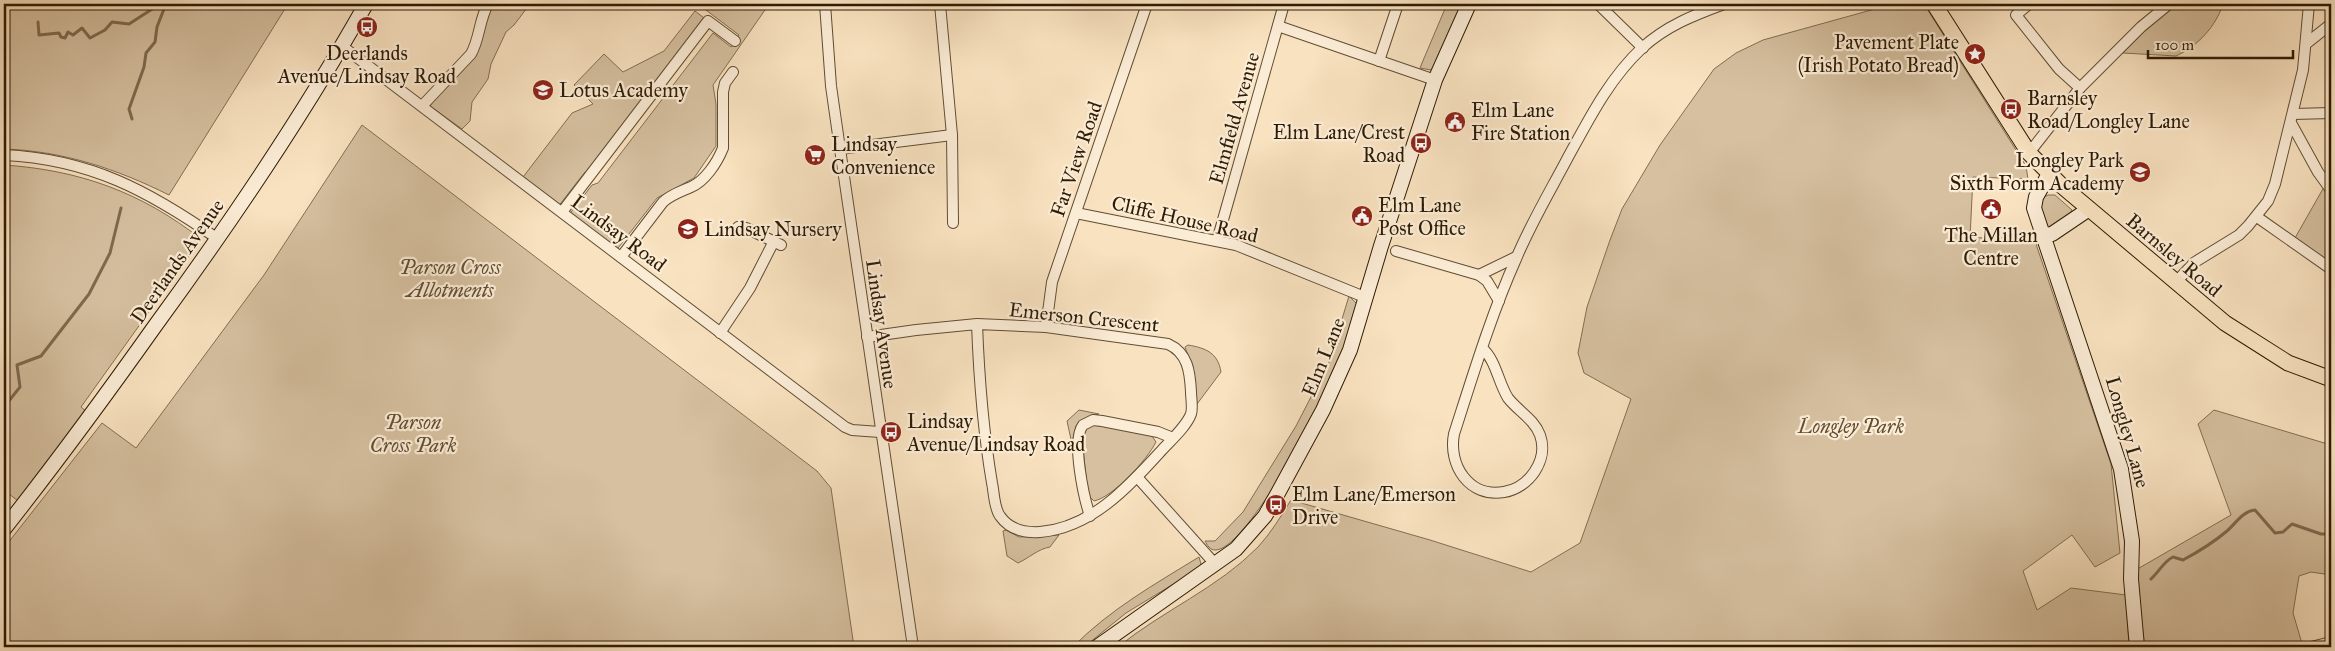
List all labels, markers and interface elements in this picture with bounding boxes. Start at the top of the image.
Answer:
bus stop icon: Deerlands Avenue/Lindsay Road [355,15,379,39]
scale bar [2148,28,2292,60]
place label: Pavement Plate (Irish Potato Bread) [1798,30,1959,78]
text: 100 m [2155,36,2195,54]
place label: Deerlands Avenue/Lindsay Road [277,41,456,88]
place icon: Pavement Plate (Irish Potato Bread) [1963,42,1987,66]
street label: Elmfield Avenue [1204,49,1264,187]
school or university icon: Lotus Academy [531,78,555,102]
place label: Lotus Academy [559,78,688,102]
place label: Barnsley Road/Longley Lane [2027,86,2190,134]
bus stop icon: Barnsley Road/Longley Lane [1999,97,2023,121]
street label: Far View Road [1045,98,1107,220]
place label: Elm Lane Fire Station [1471,98,1570,145]
public building icon: Elm Lane Fire Station [1443,110,1467,134]
place label: Elm Lane/Crest Road [1273,120,1405,167]
bus stop icon: Elm Lane/Crest Road [1409,131,1433,155]
place label: Lindsay Convenience [831,132,935,179]
supermarket icon: Lindsay Convenience [803,143,827,167]
place label: Longley Park Sixth Form Academy [1950,148,2125,195]
school or university icon: Longley Park Sixth Form Academy [2128,160,2152,184]
street label: Lindsay Road [567,189,671,277]
street label: Cliffe House Road [1109,190,1261,248]
place label: Elm Lane Post Office [1378,193,1466,240]
street label: Deerlands Avenue [125,194,229,328]
public building icon: The Millan Centre [1979,197,2003,221]
public building icon: Elm Lane Post Office [1350,204,1374,228]
street label: Barnsley Road [2121,208,2227,302]
school or university icon: Lindsay Nursery [676,217,700,241]
place label: Lindsay Nursery [704,217,842,241]
place label: The Millan Centre [1944,223,2038,270]
park label: Parson Cross Allotments [399,255,502,302]
street label: Lindsay Avenue [861,258,903,390]
street label: Emerson Crescent [1008,297,1160,337]
street label: Elm Lane [1296,314,1350,400]
street label: Longley Lane [2100,374,2155,491]
place label: Lindsay Avenue/Lindsay Road [906,409,1085,456]
park label: Parson Cross Park [370,410,456,457]
park label: Longley Park [1797,414,1904,438]
bus stop icon: Lindsay Avenue/Lindsay Road [879,420,903,444]
place label: Elm Lane/Emerson Drive [1292,482,1456,529]
bus stop icon: Elm Lane/Emerson Drive [1264,493,1288,517]

